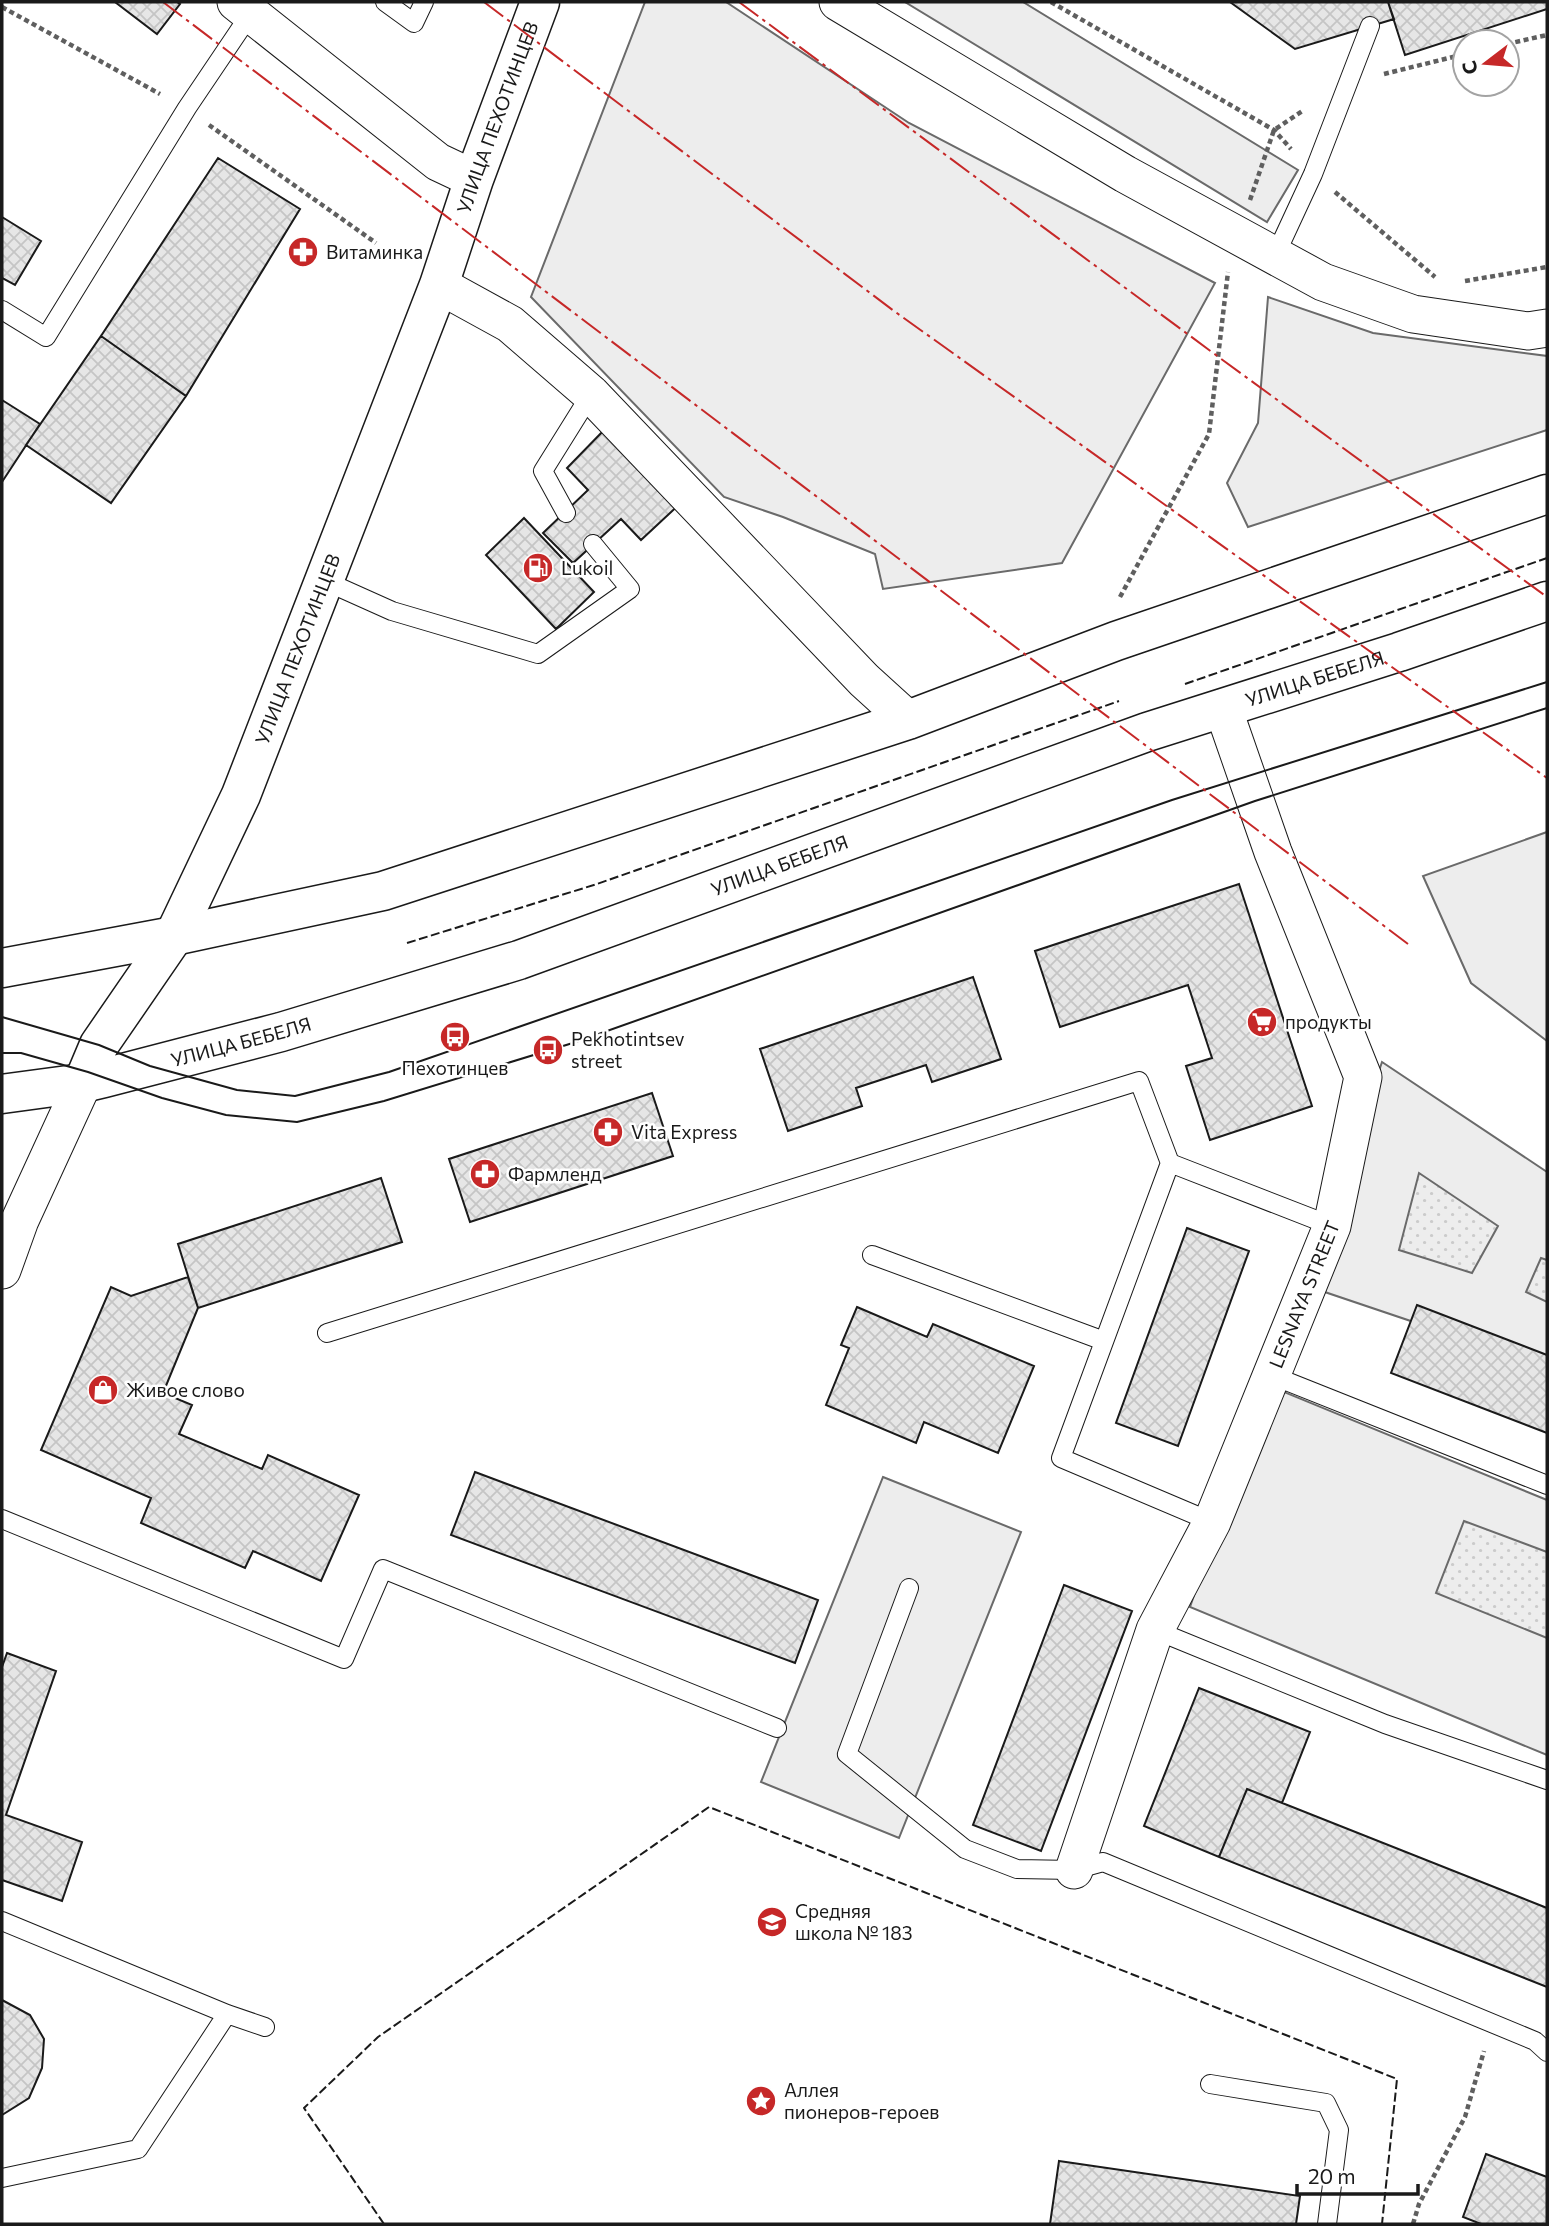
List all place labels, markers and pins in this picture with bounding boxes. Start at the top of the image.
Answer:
pharmacy icon: Витаминка [286,235,320,269]
place label: Витаминка [326,240,423,263]
fuel station icon: Lukoil [521,551,555,585]
place label: Lukoil [561,556,613,579]
supermarket icon: продукты [1245,1005,1279,1039]
place label: продукты [1285,1010,1372,1033]
bus stop icon: Пехотинцев [438,1020,472,1054]
place label: Pekhotintsev street [571,1027,685,1072]
bus stop icon: Pekhotintsev street [531,1033,565,1067]
place label: Пехотинцев [402,1056,508,1079]
pharmacy icon: Vita Express [591,1115,625,1149]
place label: Vita Express [631,1120,737,1143]
pharmacy icon: Фармленд [468,1157,502,1191]
place label: Фармленд [508,1162,602,1185]
shop icon: Живое слово [86,1373,120,1407]
place label: Живое слово [126,1378,245,1401]
place label: Средняя школа № 183 [795,1899,913,1944]
school or university icon: Средняя школа № 183 [755,1905,789,1939]
place label: Аллея пионеров-героев [784,2078,939,2123]
place icon: Аллея пионеров-героев [744,2084,778,2118]

